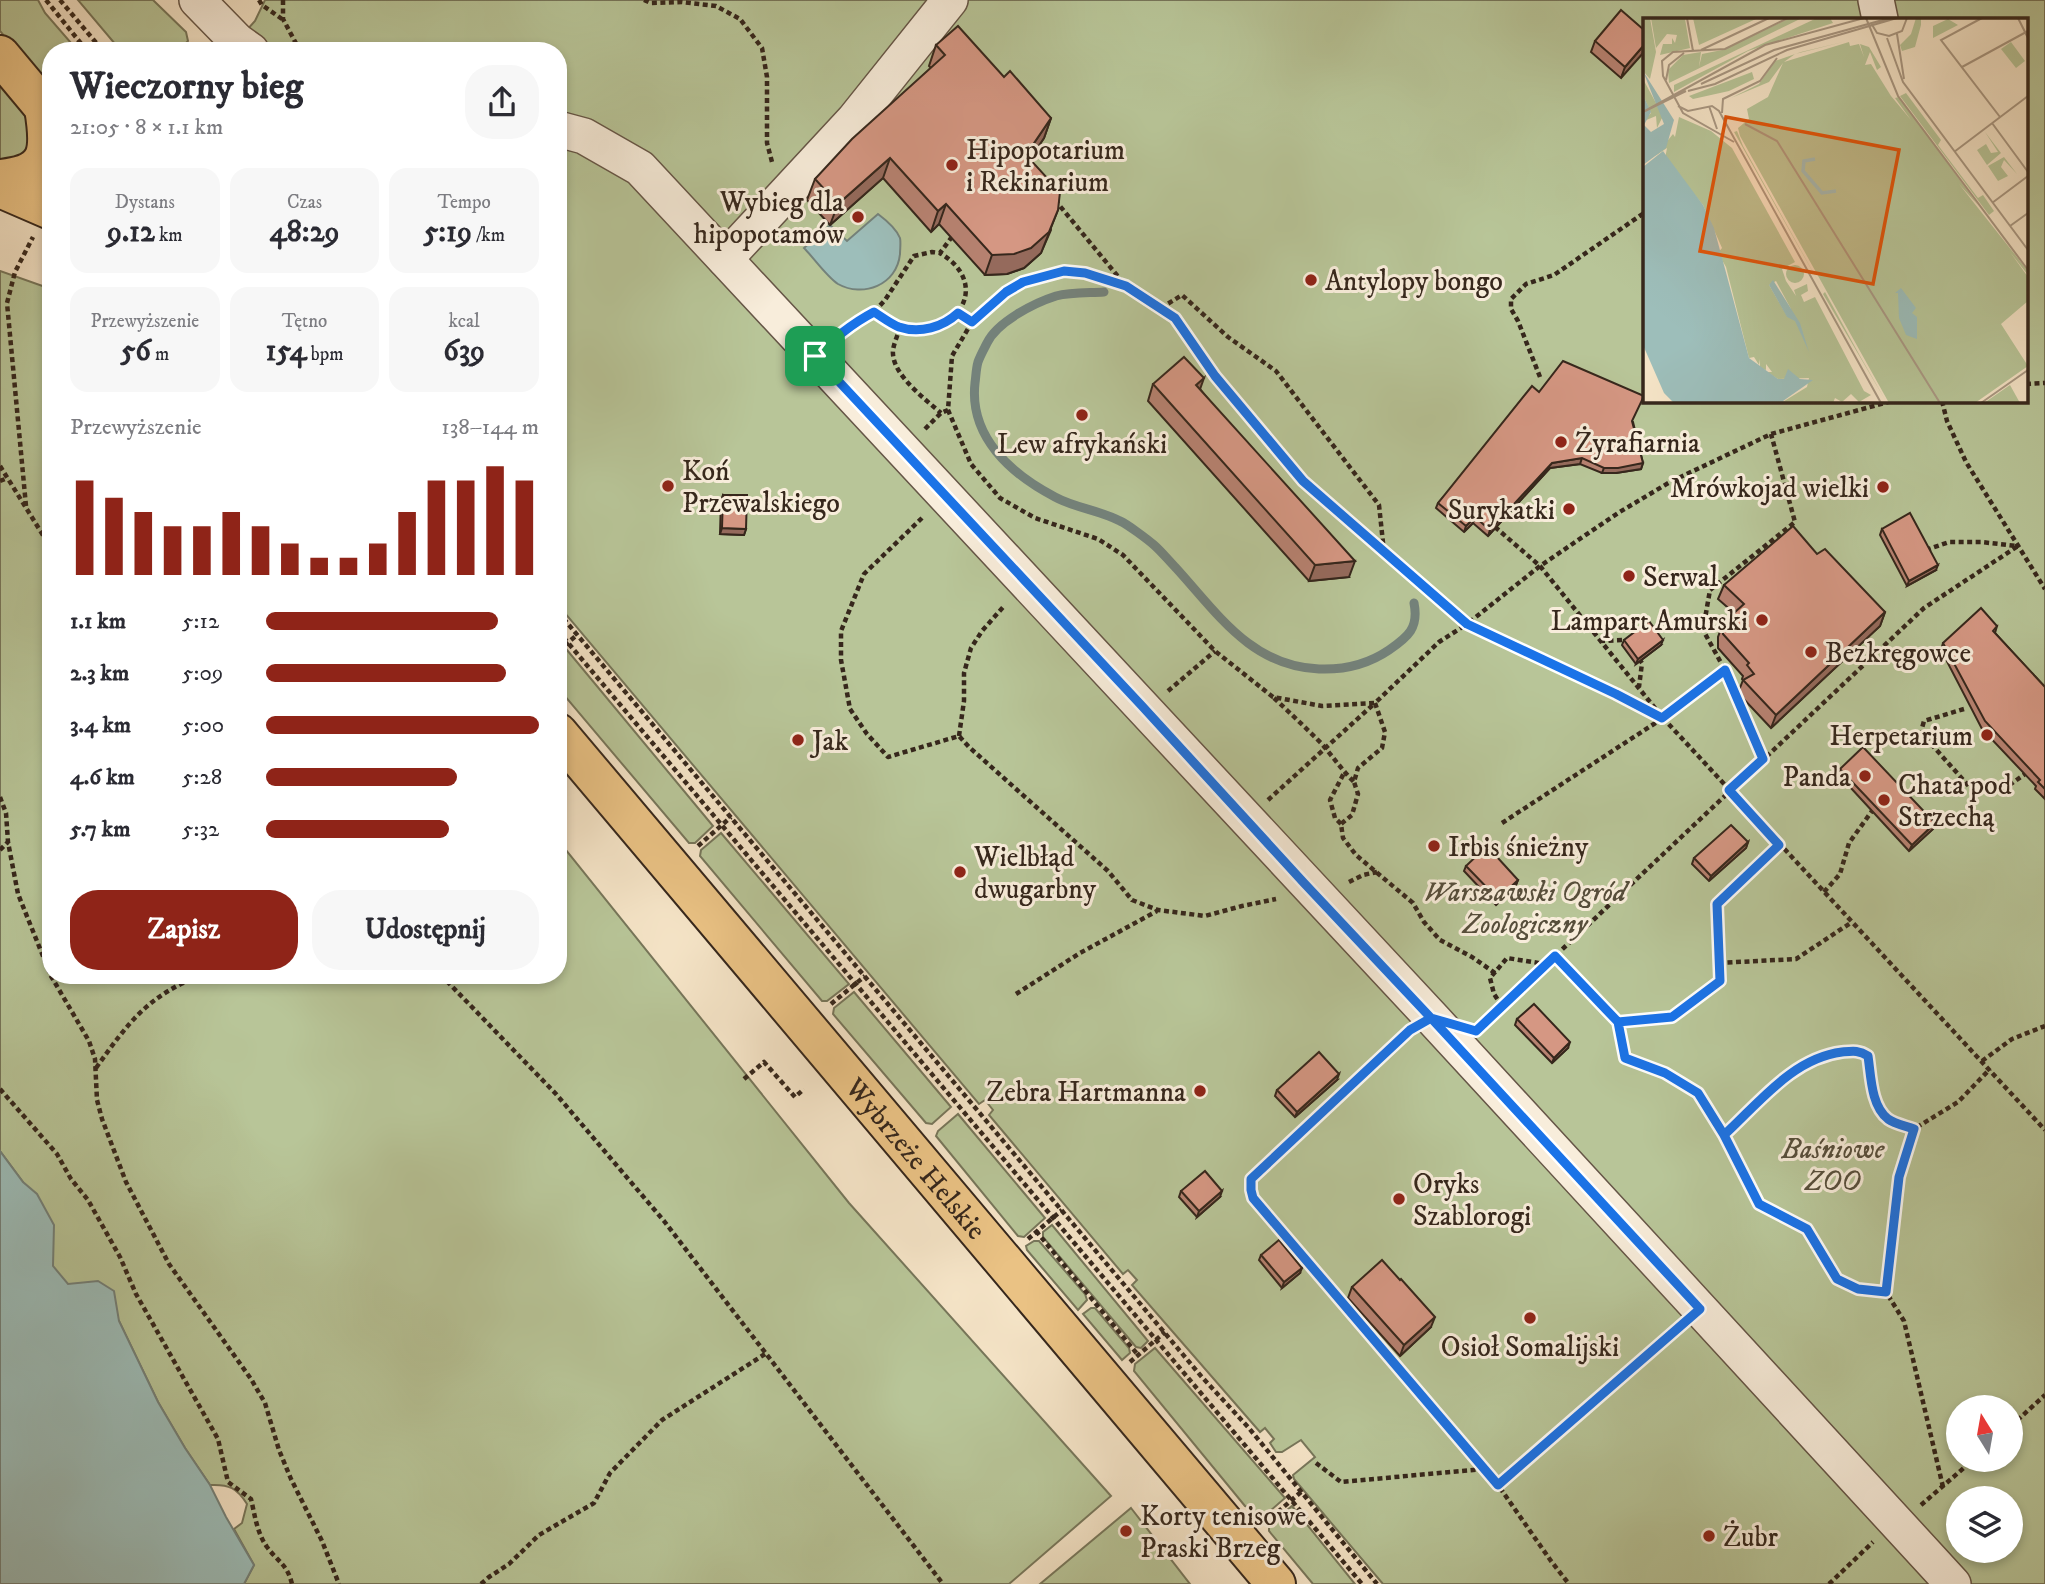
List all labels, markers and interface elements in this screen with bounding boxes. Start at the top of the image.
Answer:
inset map [1643,18,2028,402]
text: Wieczorny bieg [70,63,303,111]
button: share [465,65,539,139]
text: 21:05 · 8 × 1.1 km [70,113,223,142]
place label: Hipopotarium i Rekinarium [966,133,1125,200]
marker: Hipopotarium i Rekinarium [944,157,960,173]
place label: Wybieg dla hipopotamów [693,185,844,252]
text: Dystans [115,191,175,214]
text: Czas [287,191,322,214]
text: Tempo [437,191,491,214]
marker: Wybieg dla hipopotamów [850,209,866,225]
text: 9.12 [107,214,155,251]
text: 48:29 [270,214,339,251]
text: 5:19 [423,214,472,251]
text: km [155,224,183,247]
text: /km [472,224,505,247]
place label: Antylopy bongo [1325,264,1503,299]
marker: Antylopy bongo [1303,272,1319,288]
text: Przewyższenie [90,310,199,333]
text: Tętno [282,310,327,333]
text: kcal [449,310,480,333]
pin [785,326,845,386]
text: 56 [120,333,151,370]
text: 154 [265,333,307,370]
text: 639 [443,333,485,370]
icon: arrive [796,337,834,375]
text: m [151,343,169,366]
text: bpm [307,343,344,366]
marker: Lew afrykański [1074,407,1090,423]
text: Przewyższenie [70,413,202,442]
text: 138–144 m [441,413,539,442]
place label: Żyrafiarnia [1575,426,1700,461]
place label: Lew afrykański [997,427,1167,462]
marker: Żyrafiarnia [1553,434,1569,450]
place label: Koń Przewalskiego [682,454,840,521]
place label: Mrówkojad wielki [1670,471,1869,506]
marker: Koń Przewalskiego [660,478,676,494]
marker: Mrówkojad wielki [1875,479,1891,495]
place label: Surykatki [1448,493,1555,528]
marker: Surykatki [1561,501,1577,517]
place label: Serwal [1643,560,1719,595]
marker: Serwal [1621,568,1637,584]
place label: Lampart Amurski [1550,604,1748,639]
text: 1.1 km [70,607,126,636]
text: 5:12 [182,607,219,636]
marker: Lampart Amurski [1754,612,1770,628]
place label: Bezkręgowce [1825,636,1971,671]
marker: Bezkręgowce [1803,644,1819,660]
text: 2.3 km [70,659,129,688]
text: 5:09 [182,659,223,688]
text: 3.4 km [70,711,131,740]
text: 5:00 [182,711,224,740]
place label: Herpetarium [1829,719,1973,754]
place label: Jak [809,724,848,759]
marker: Herpetarium [1979,727,1995,743]
marker: Jak [790,732,806,748]
place label: Panda [1782,760,1851,795]
text: 4.6 km [70,763,135,792]
text: 5:28 [182,763,222,792]
marker: Panda [1857,768,1873,784]
place label: Chata pod Strzechą [1898,768,2012,835]
marker: Chata pod Strzechą [1876,792,1892,808]
text: 5.7 km [70,815,131,844]
text: 5:32 [182,815,219,844]
place label: Irbis śnieżny [1448,830,1589,865]
marker: Irbis śnieżny [1426,838,1442,854]
place label: Wielbłąd dwugarbny [973,840,1097,907]
marker: Wielbłąd dwugarbny [952,864,968,880]
park label: Warszawski Ogród Zoologiczny [1424,875,1630,942]
button: Zapisz [70,890,298,970]
button: Udostępnij [312,890,539,970]
street label: Wybrzeże Helskie [837,1070,993,1247]
place label: Zebra Hartmanna [986,1075,1186,1110]
marker: Zebra Hartmanna [1192,1083,1208,1099]
park label: Baśniowe ZOO [1781,1132,1886,1199]
place label: Oryks Szablorogi [1413,1167,1531,1234]
marker: Oryks Szablorogi [1391,1191,1407,1207]
marker: Osioł Somalijski [1522,1310,1538,1326]
place label: Osioł Somalijski [1441,1330,1619,1365]
north arrow [1946,1395,2023,1472]
map controls [1946,1395,2023,1563]
button: layers [1946,1486,2023,1563]
place label: Korty tenisowe Praski Brzeg [1140,1499,1306,1566]
place label: Żubr [1723,1520,1779,1555]
marker: Korty tenisowe Praski Brzeg [1118,1523,1134,1539]
marker: Żubr [1701,1528,1717,1544]

